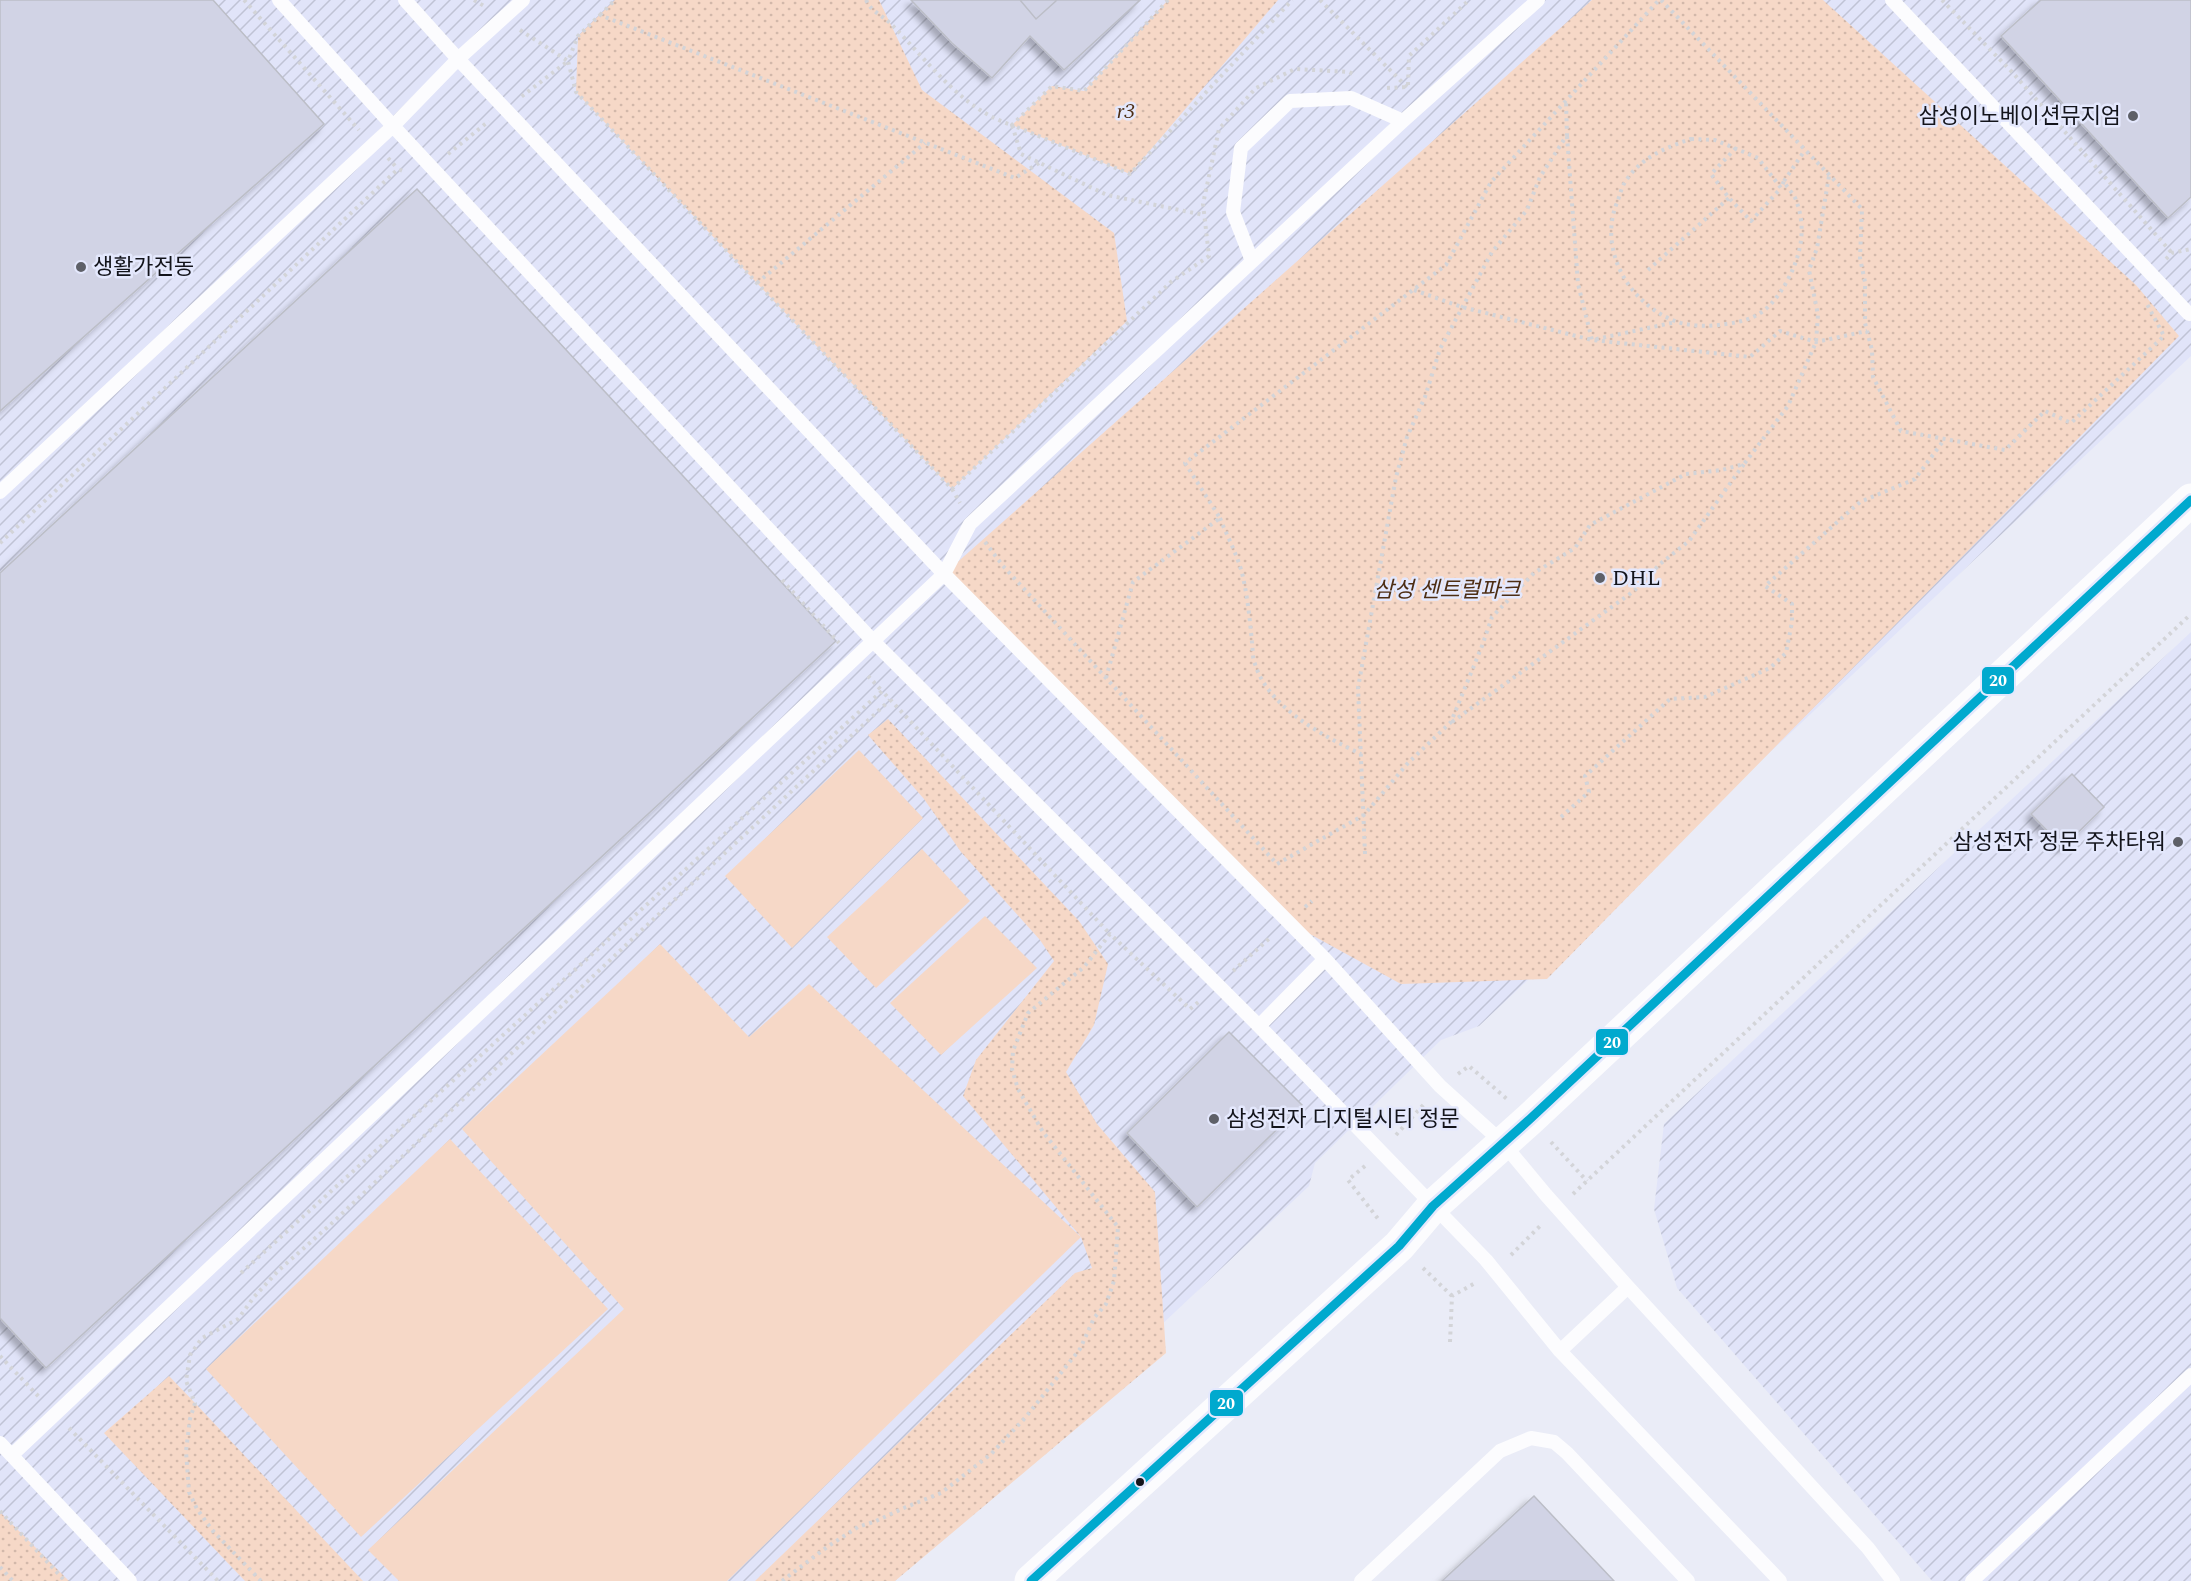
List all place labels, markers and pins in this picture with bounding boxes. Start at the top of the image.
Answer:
place label: 삼성이노베이션뮤지엄 [1919,100,2121,133]
marker: 삼성이노베이션뮤지엄 [2126,109,2140,123]
place label: 생활가전동 [93,251,194,284]
marker: 생활가전동 [74,260,88,274]
place label: DHL [1612,562,1661,595]
marker: DHL [1593,571,1607,585]
place label: 삼성전자 정문 주차타워 [1953,826,2166,859]
marker: 삼성전자 정문 주차타워 [2171,835,2185,849]
place label: 삼성전자 디지털시티 정문 [1226,1103,1460,1136]
marker: 삼성전자 디지털시티 정문 [1207,1112,1221,1126]
unlabelled marker [1134,1476,1146,1488]

